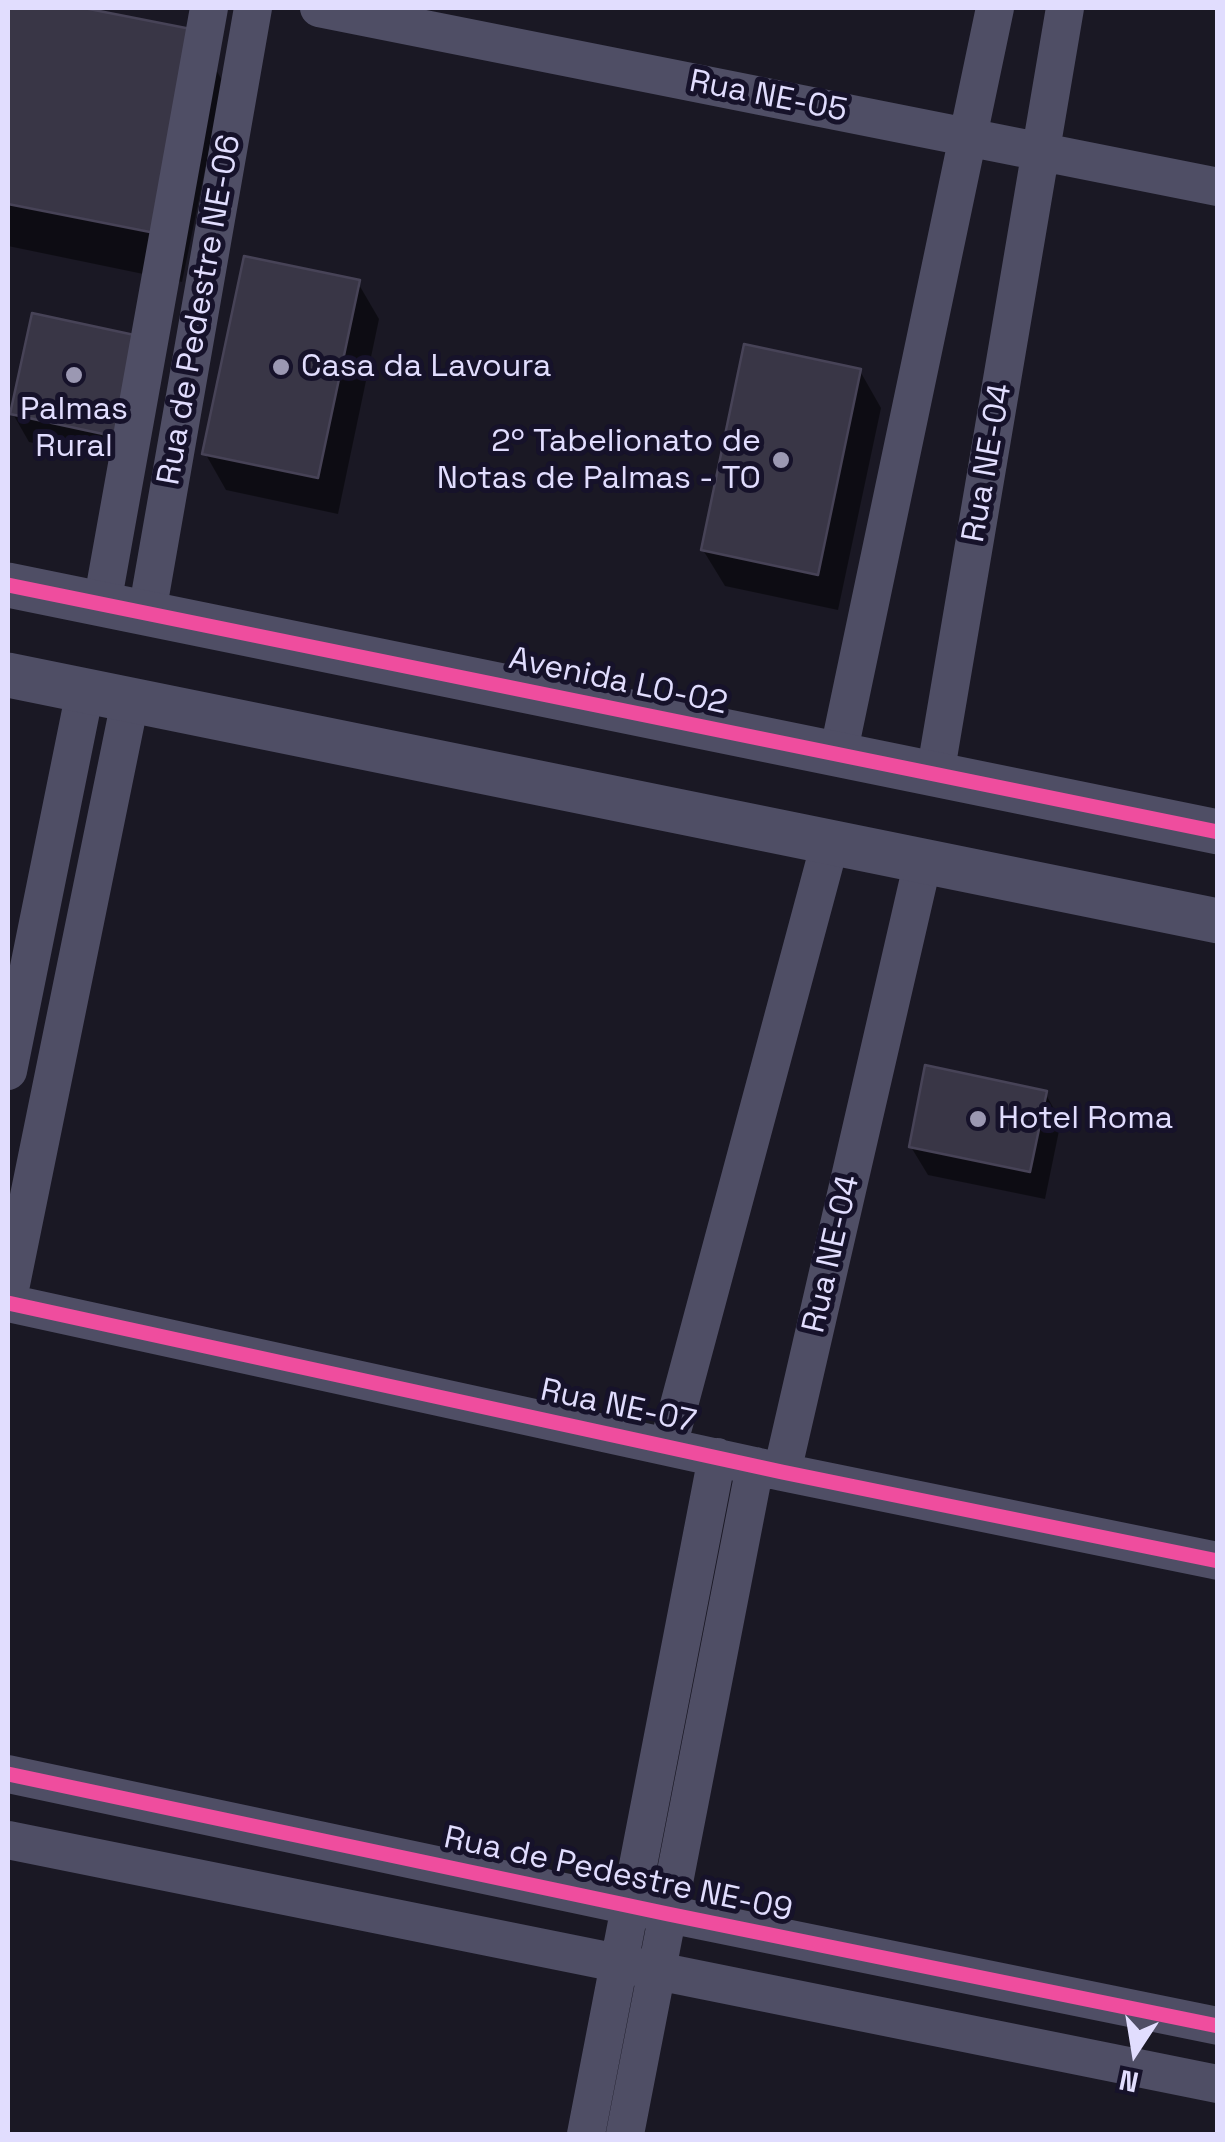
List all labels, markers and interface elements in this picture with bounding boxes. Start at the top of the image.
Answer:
street label: Rua NE-05 [686,63,850,131]
street label: Rua de Pedestre NE-06 [150,132,250,488]
place label: Casa da Lavoura [301,348,551,386]
marker: Casa da Lavoura [270,356,292,378]
marker: Palmas Rural [63,364,85,386]
street label: Rua NE-04 [955,381,1021,545]
place label: Palmas Rural [20,391,128,466]
place label: 2º Tabelionato de Notas de Palmas - TO [437,423,761,498]
marker: 2º Tabelionato de Notas de Palmas - TO [770,449,792,471]
street label: Avenida LO-02 [505,640,731,724]
place label: Hotel Roma [998,1100,1173,1138]
marker: Hotel Roma [967,1108,989,1130]
street label: Rua NE-04 [795,1171,869,1337]
street label: Rua NE-07 [537,1372,699,1442]
street label: Rua de Pedestre NE-09 [440,1819,796,1931]
north arrow [1085,2002,1185,2102]
text: N [1116,2062,1142,2101]

